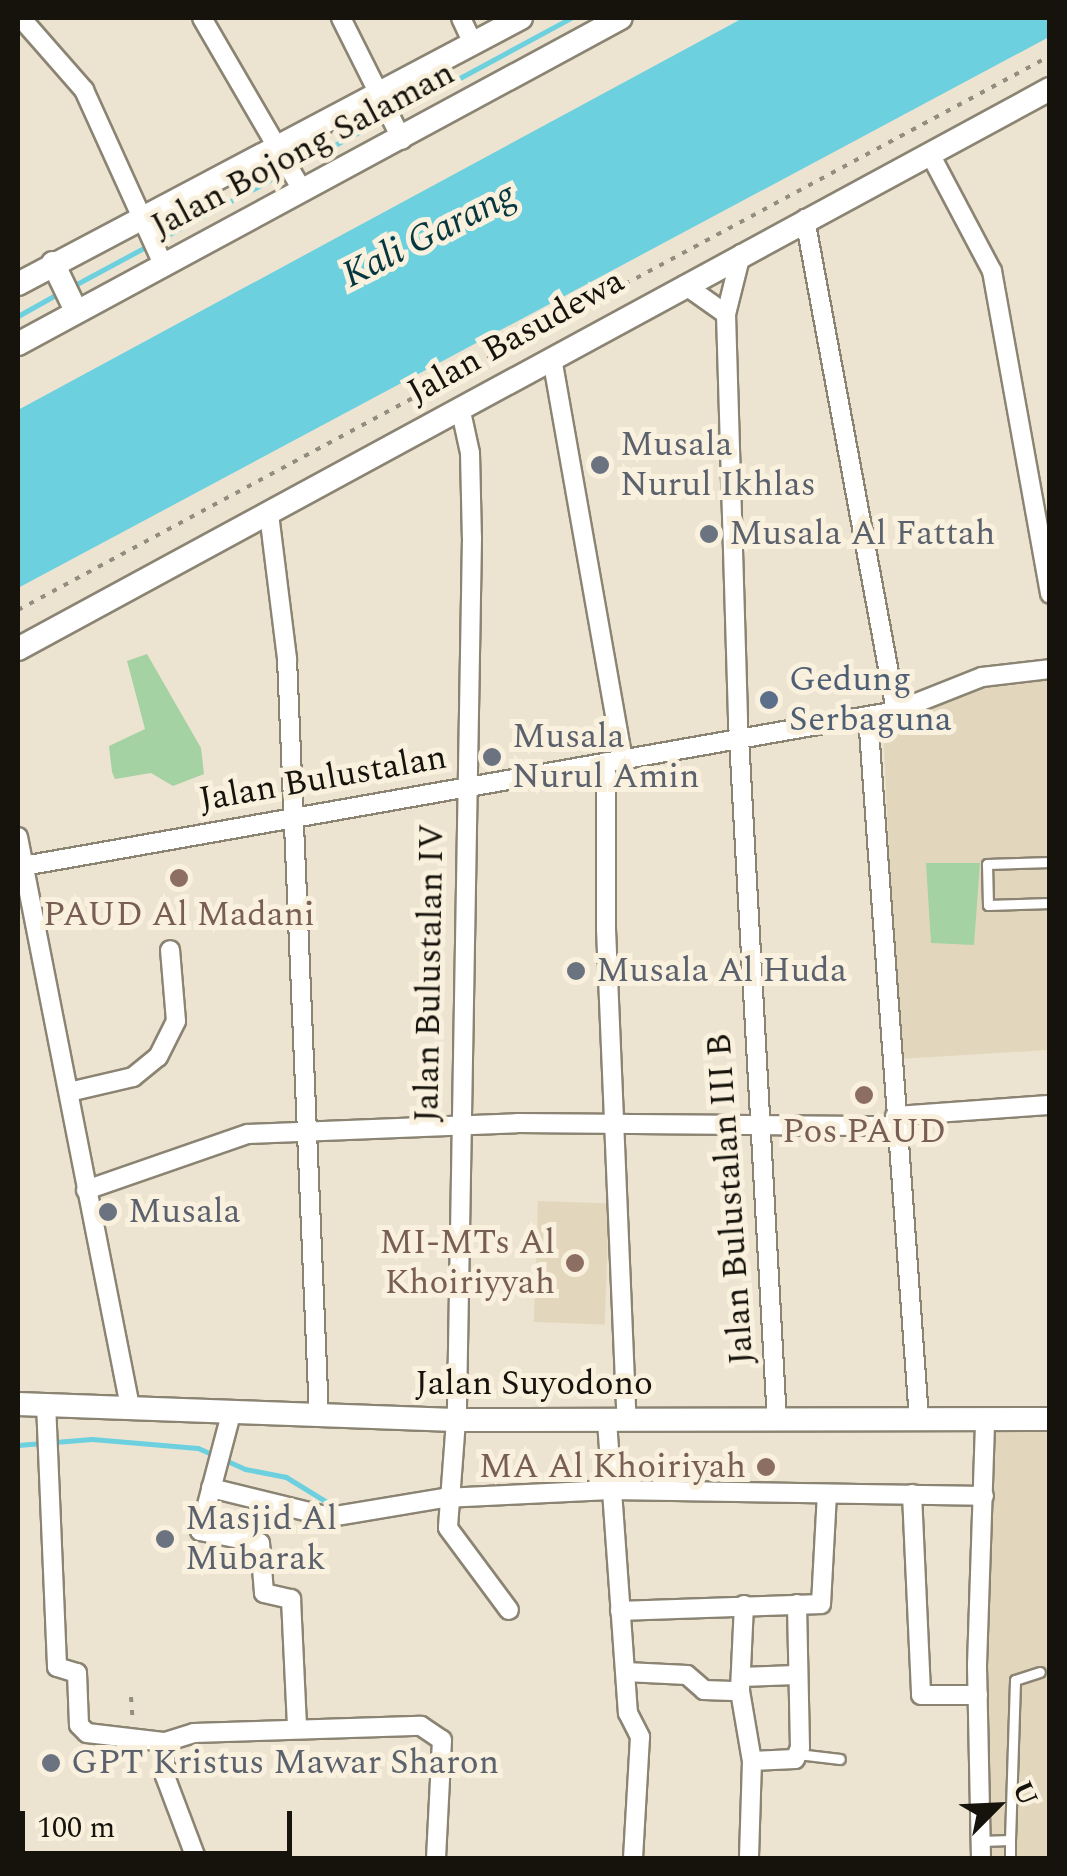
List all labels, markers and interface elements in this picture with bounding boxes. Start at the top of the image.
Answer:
street label: Jalan Bojong Salaman [144,52,462,248]
water label: Kali Garang [335,173,523,299]
street label: Jalan Basudewa [400,260,632,414]
place label: Musala Nurul Ikhlas [620,424,816,506]
marker: Musala Nurul Ikhlas [589,454,611,476]
place label: Musala Al Fattah [729,513,995,555]
marker: Musala Al Fattah [698,523,720,545]
place label: Gedung Serbaguna [789,659,952,741]
marker: Gedung Serbaguna [758,689,780,711]
place label: Musala Nurul Amin [512,716,700,798]
street label: Jalan Bulustalan [196,737,450,821]
marker: Musala Nurul Amin [481,746,503,768]
street label: Jalan Bulustalan IV [406,823,454,1123]
marker: PAUD Al Madani [168,867,190,889]
place label: PAUD Al Madani [43,894,315,936]
place label: Musala Al Huda [596,950,847,992]
marker: Musala Al Huda [565,960,587,982]
street label: Jalan Bulustalan III B [698,1032,764,1366]
marker: Pos PAUD [853,1084,875,1106]
place label: Pos PAUD [782,1111,946,1153]
place label: Musala [128,1191,241,1233]
marker: Musala [97,1201,119,1223]
place label: MI-MTs Al Khoiriyyah [379,1222,555,1304]
marker: MI-MTs Al Khoiriyyah [564,1252,586,1274]
street label: Jalan Suyodono [415,1363,653,1405]
place label: MA Al Khoiriyah [479,1446,746,1488]
marker: MA Al Khoiriyah [755,1456,777,1478]
place label: Masjid Al Mubarak [185,1498,337,1580]
marker: Masjid Al Mubarak [154,1528,176,1550]
place label: GPT Kristus Mawar Sharon [71,1742,499,1784]
marker: GPT Kristus Mawar Sharon [40,1752,62,1774]
north arrow [947,1756,1047,1856]
text: U [1000,1774,1049,1813]
scale bar [25,1791,298,1853]
text: 100 m [37,1805,115,1851]

